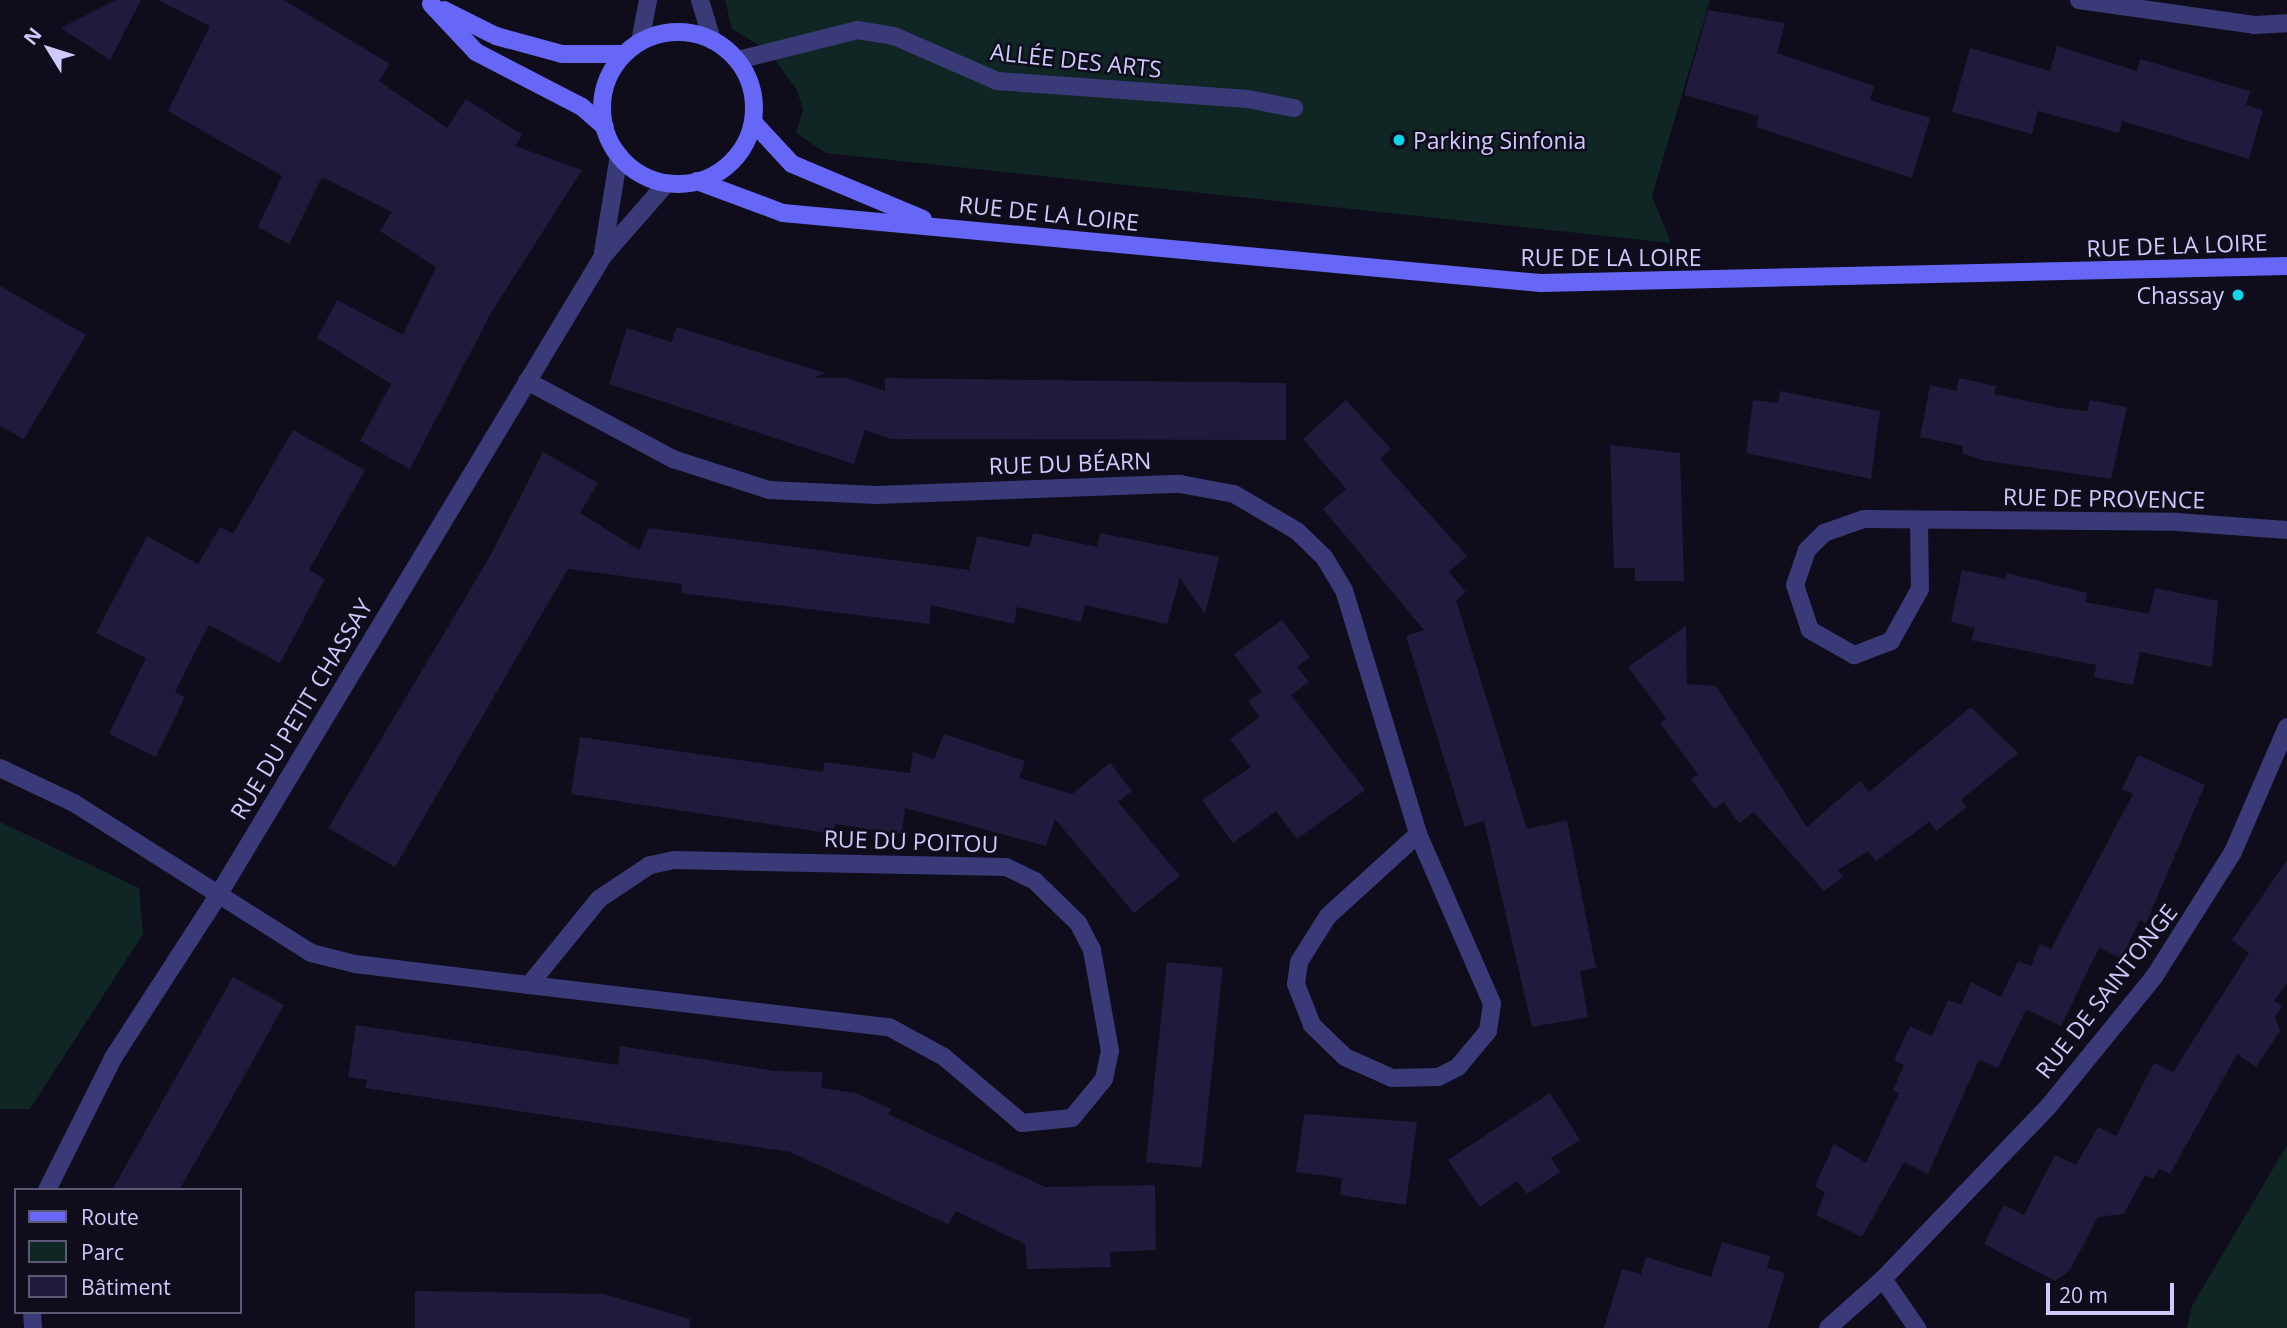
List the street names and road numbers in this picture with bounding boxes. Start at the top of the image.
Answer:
street label: ALLÉE DES ARTS [989,37,1163,83]
street label: RUE DE LA LOIRE [958,190,1140,236]
street label: RUE DE LA LOIRE [2086,228,2268,262]
street label: RUE DE LA LOIRE [1521,243,1701,271]
street label: RUE DU BÉARN [988,446,1152,480]
street label: RUE DE PROVENCE [2003,482,2205,514]
street label: RUE DU PETIT CHASSAY [224,594,378,824]
street label: RUE DU POITOU [823,824,999,858]
street label: RUE DE SAINTONGE [2029,898,2183,1084]

